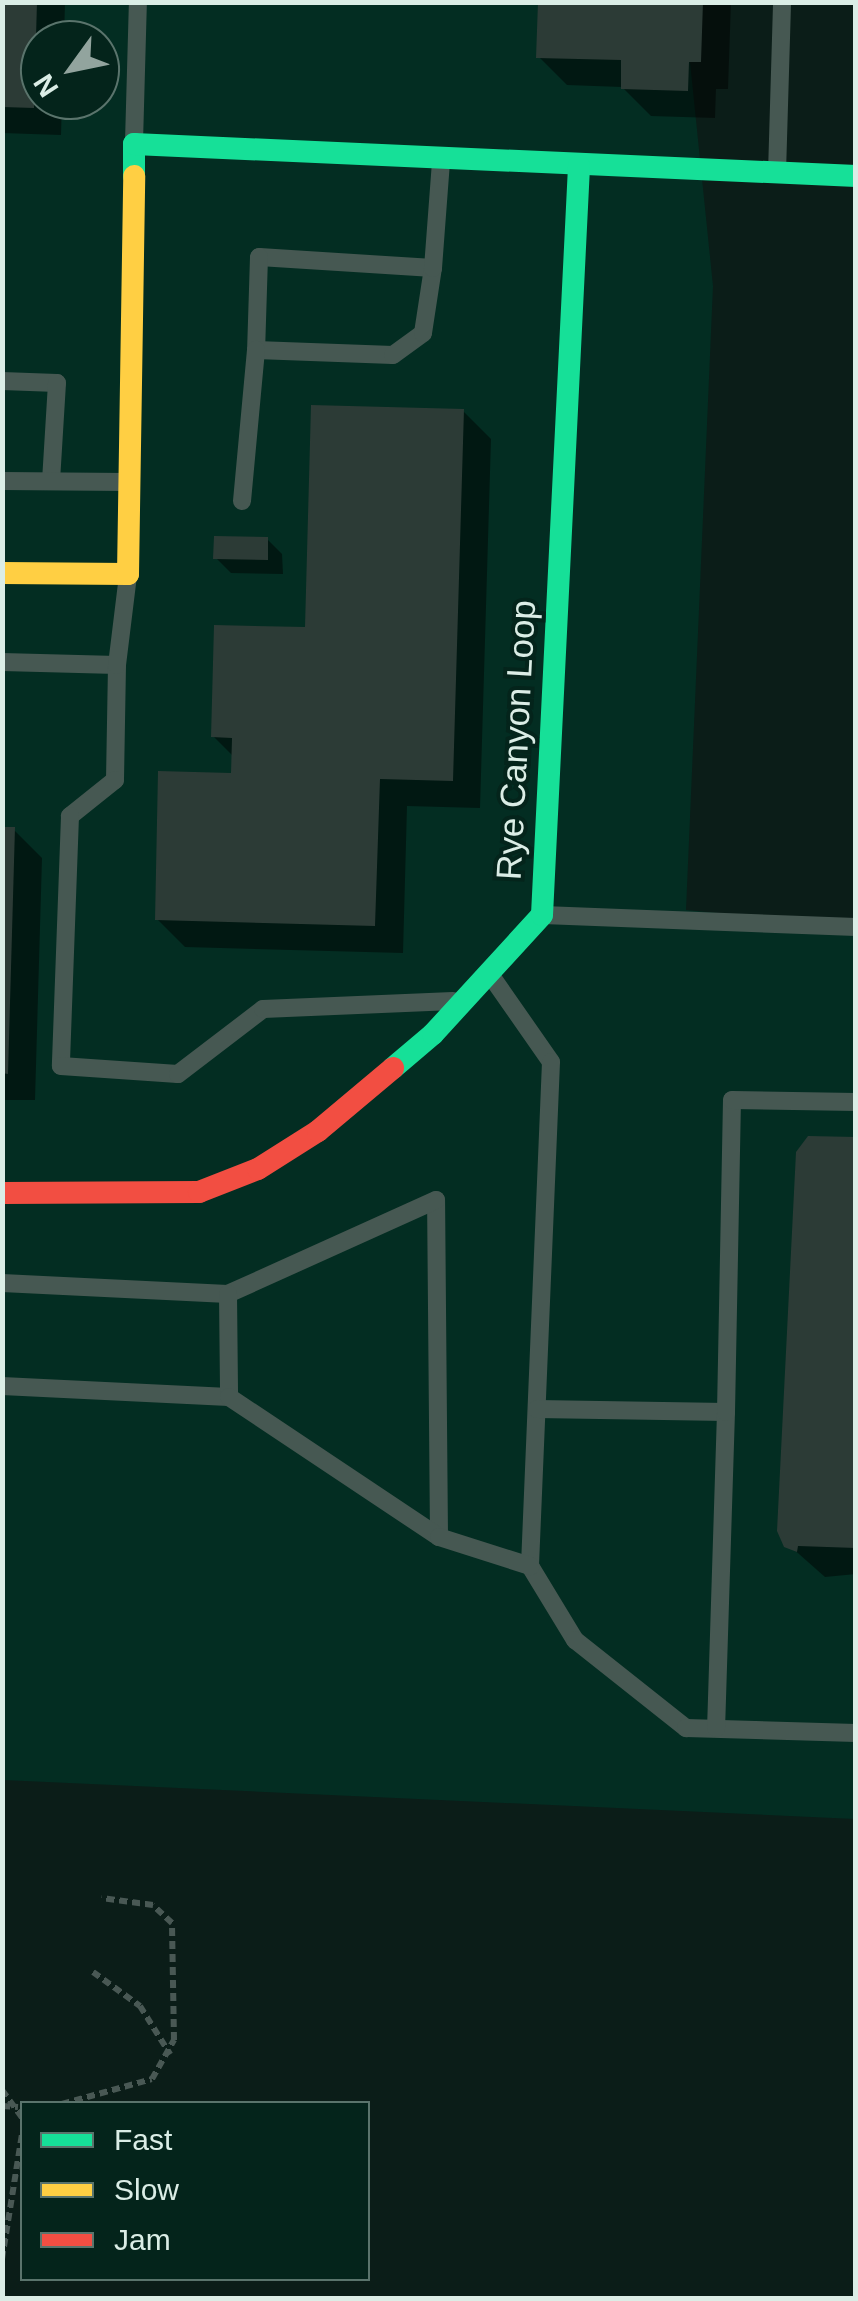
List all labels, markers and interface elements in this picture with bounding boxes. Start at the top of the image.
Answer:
north arrow [20,20,120,120]
text: N [28,69,65,102]
street label: Rye Canyon Loop [488,599,544,881]
legend [20,2101,370,2281]
text: Fast [114,2123,172,2156]
text: Slow [114,2173,179,2206]
text: Jam [114,2223,171,2256]

